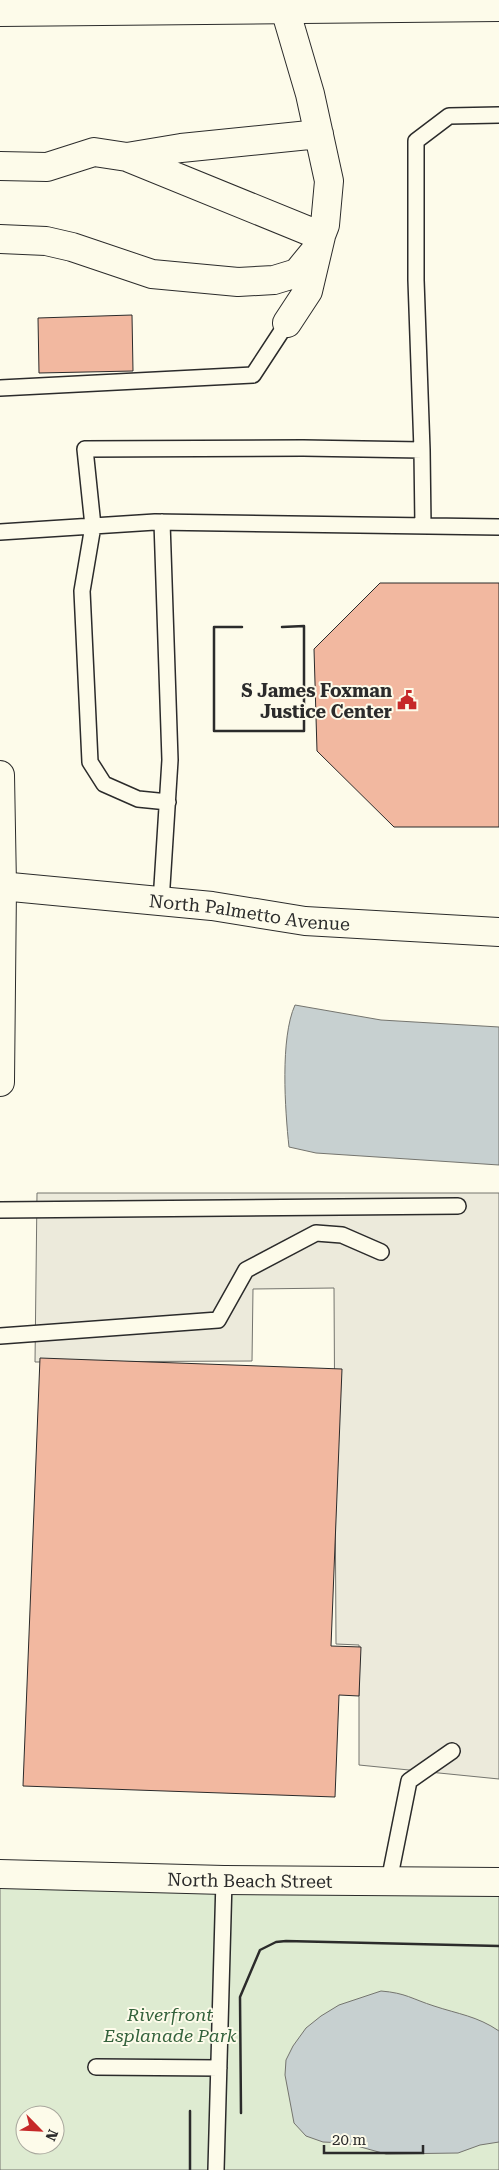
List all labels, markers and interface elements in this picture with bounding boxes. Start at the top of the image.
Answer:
place label: S James Foxman Justice Center [241,680,392,722]
public building icon: S James Foxman Justice Center [396,689,418,711]
street label: North Palmetto Avenue [148,890,351,934]
street label: North Beach Street [167,1868,333,1891]
park label: Riverfront Esplanade Park [102,2004,237,2046]
north arrow [15,2105,65,2155]
scale bar [324,2122,423,2154]
text: N [42,2127,61,2144]
text: 20 m [332,2131,367,2149]

